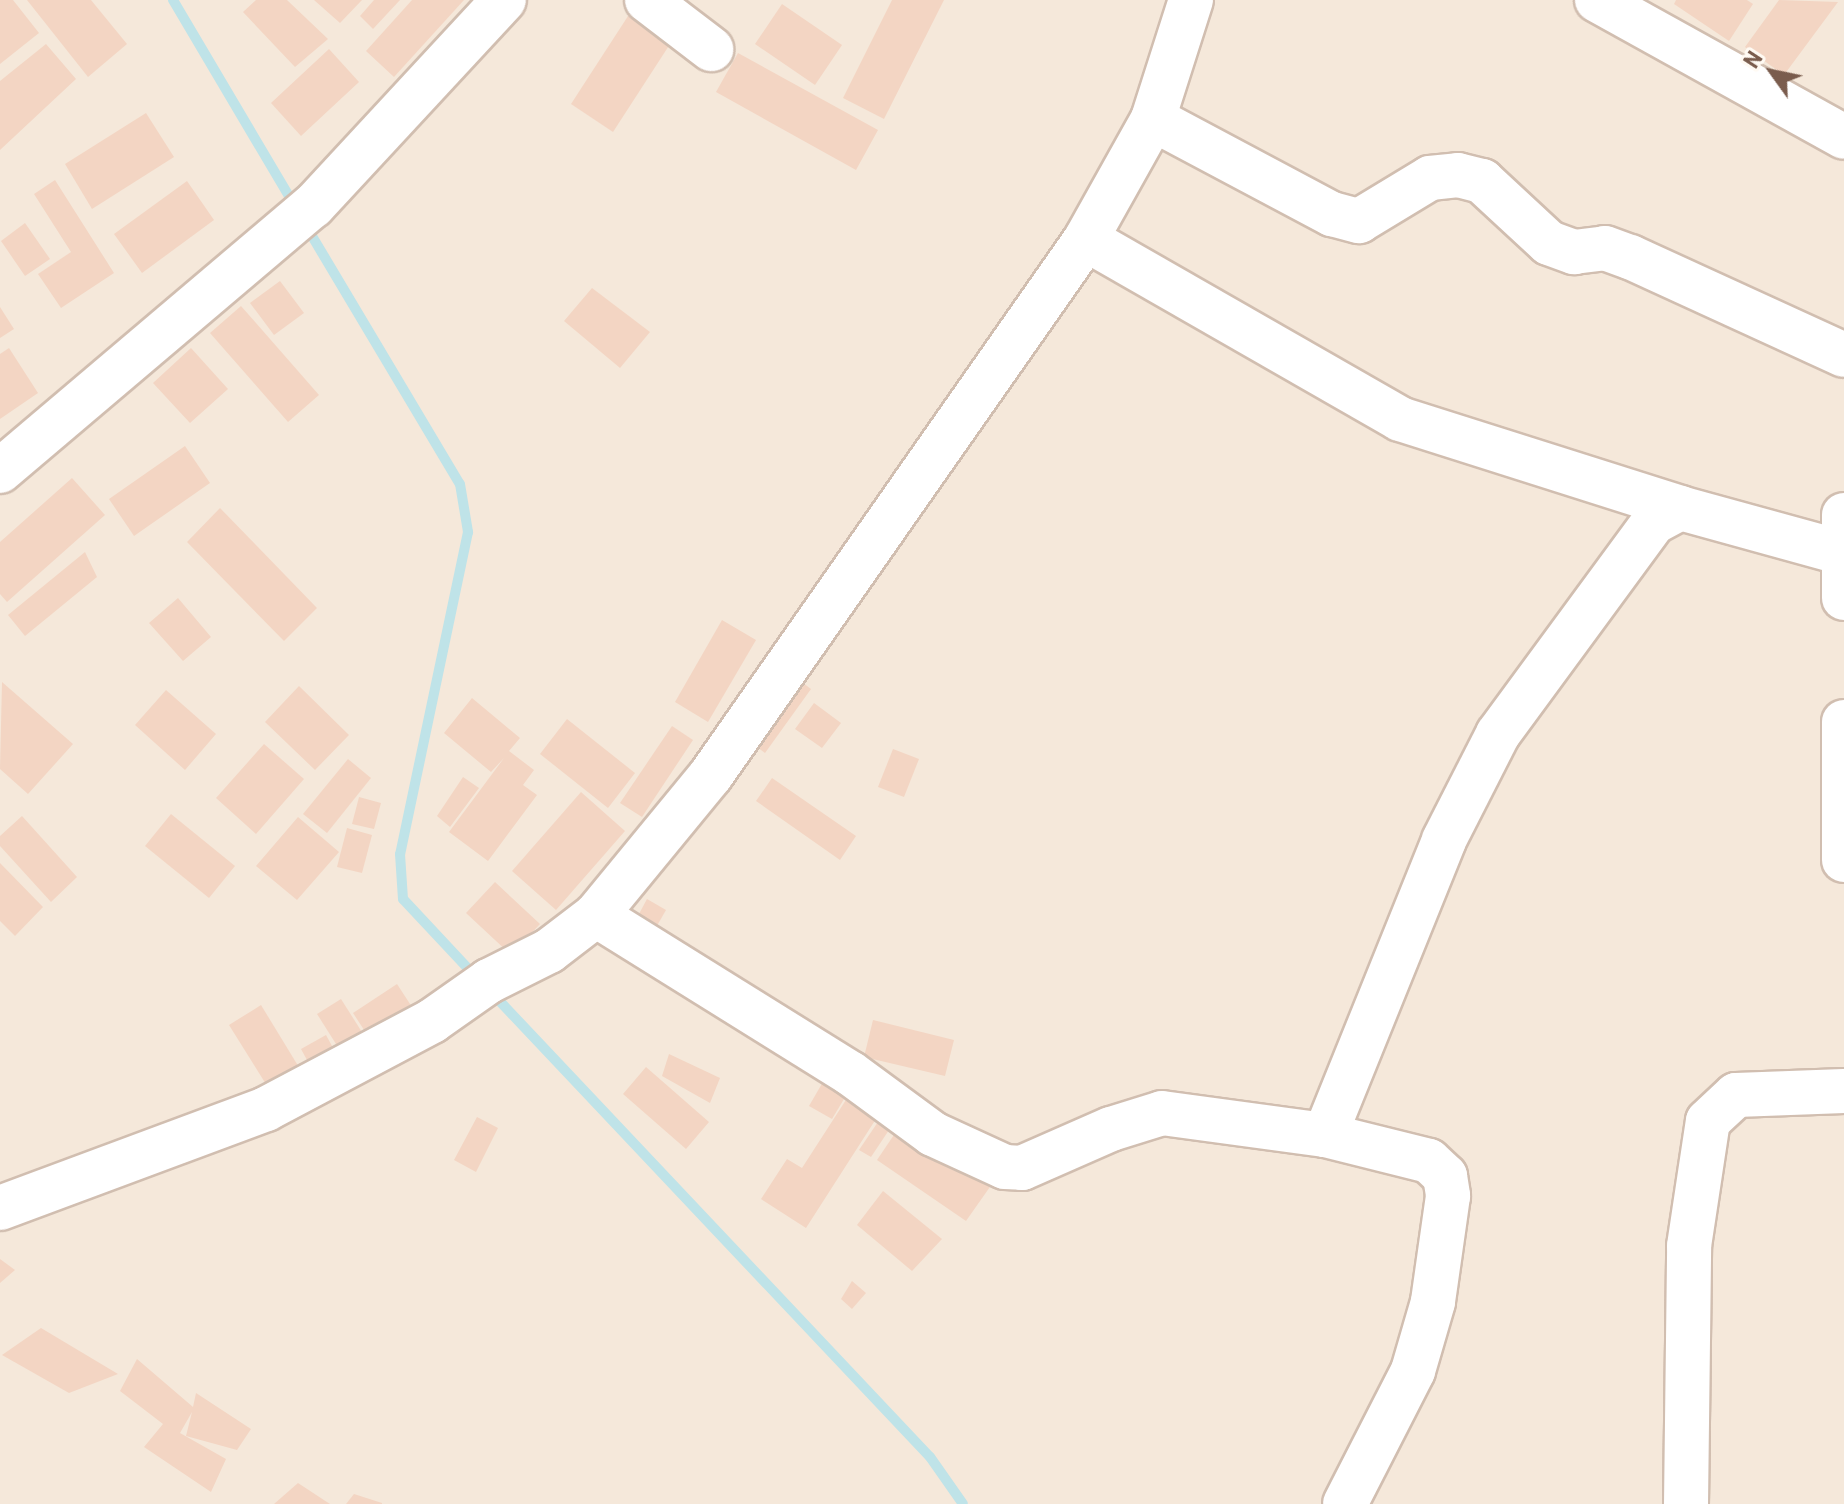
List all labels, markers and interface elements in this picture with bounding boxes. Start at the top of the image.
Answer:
north arrow [1732,32,1812,112]
text: N [1737,46,1767,72]

